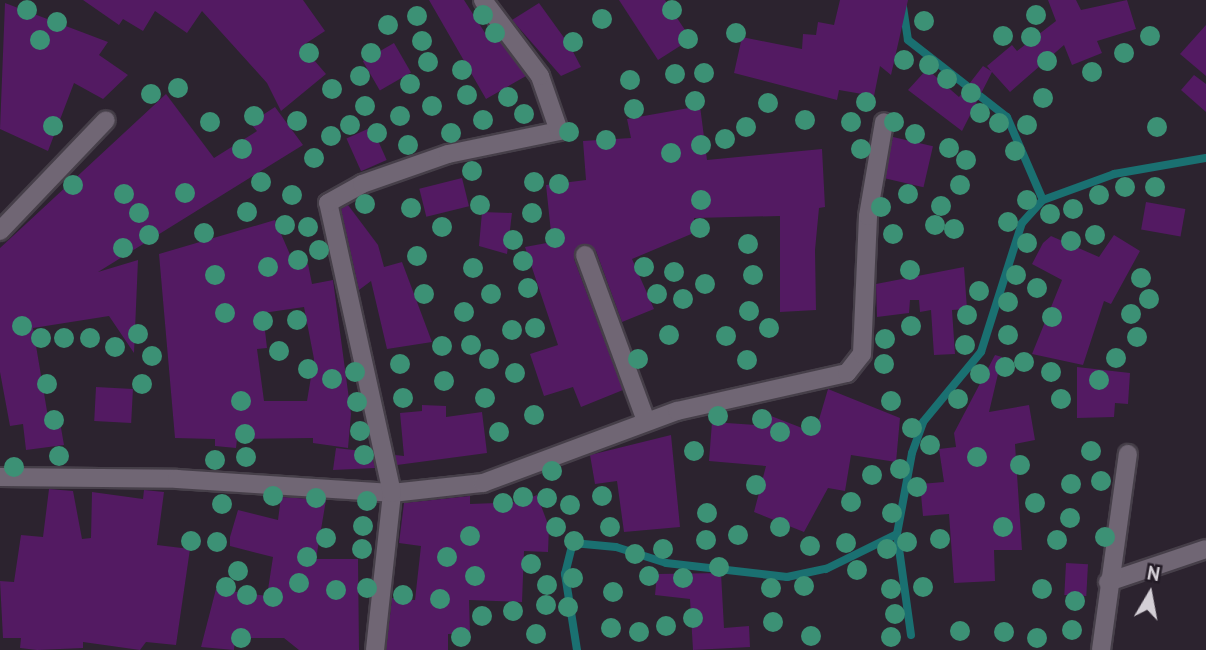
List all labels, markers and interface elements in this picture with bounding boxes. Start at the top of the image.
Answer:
north arrow [1115,559,1185,629]
text: N [1145,560,1162,586]

